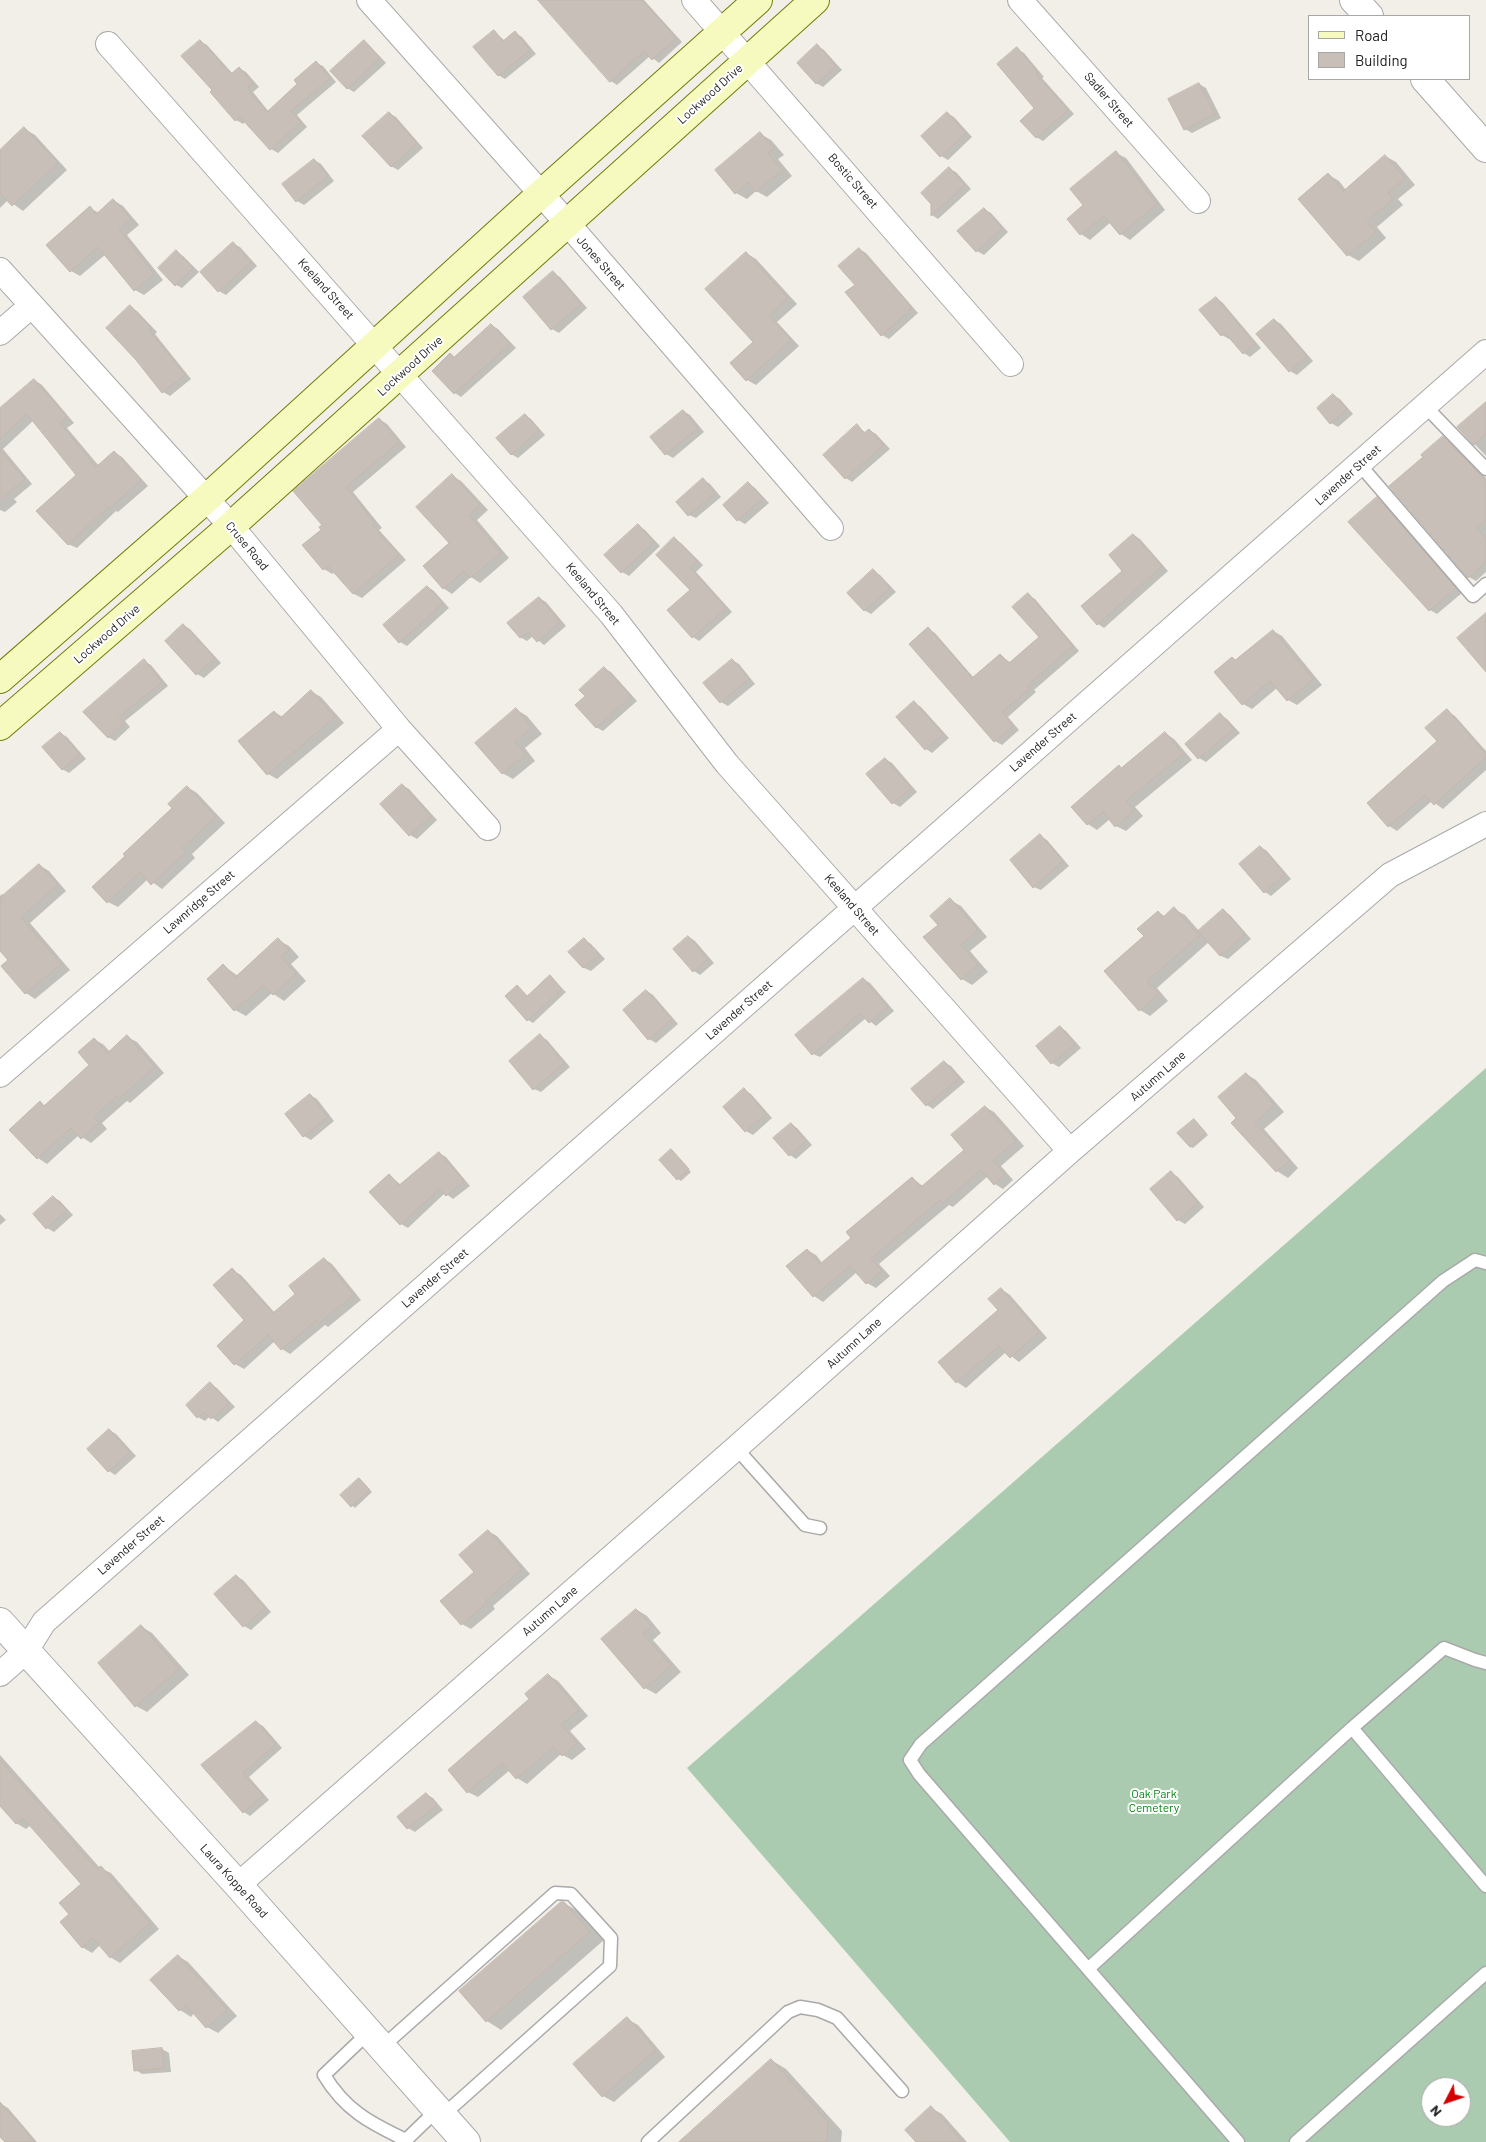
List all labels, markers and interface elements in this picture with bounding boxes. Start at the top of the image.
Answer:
legend [1308,15,1471,80]
text: Road [1355,26,1388,44]
text: Building [1355,51,1408,69]
street label: Lockwood Drive [674,61,746,127]
street label: Sadler Street [1081,69,1137,131]
street label: Bostic Street [825,150,881,212]
street label: Jones Street [574,233,628,293]
street label: Keeland Street [295,256,357,322]
street label: Lockwood Drive [374,333,446,399]
street label: Lavender Street [1312,442,1384,508]
street label: Cruse Road [222,519,272,573]
street label: Keeland Street [563,560,623,628]
street label: Lockwood Drive [71,601,143,667]
street label: Lavender Street [1007,709,1079,775]
street label: Lawnridge Street [160,867,238,937]
street label: Keeland Street [821,871,883,939]
street label: Lavender Street [703,977,775,1043]
street label: Autumn Lane [1127,1048,1189,1104]
street label: Lavender Street [399,1245,471,1311]
street label: Autumn Lane [824,1315,884,1371]
street label: Lavender Street [95,1512,167,1578]
street label: Autumn Lane [519,1583,581,1639]
park label: Oak Park Cemetery [1129,1787,1179,1815]
street label: Laura Koppe Road [197,1841,271,1921]
north arrow [1421,2077,1471,2127]
text: N [1426,2102,1445,2121]

